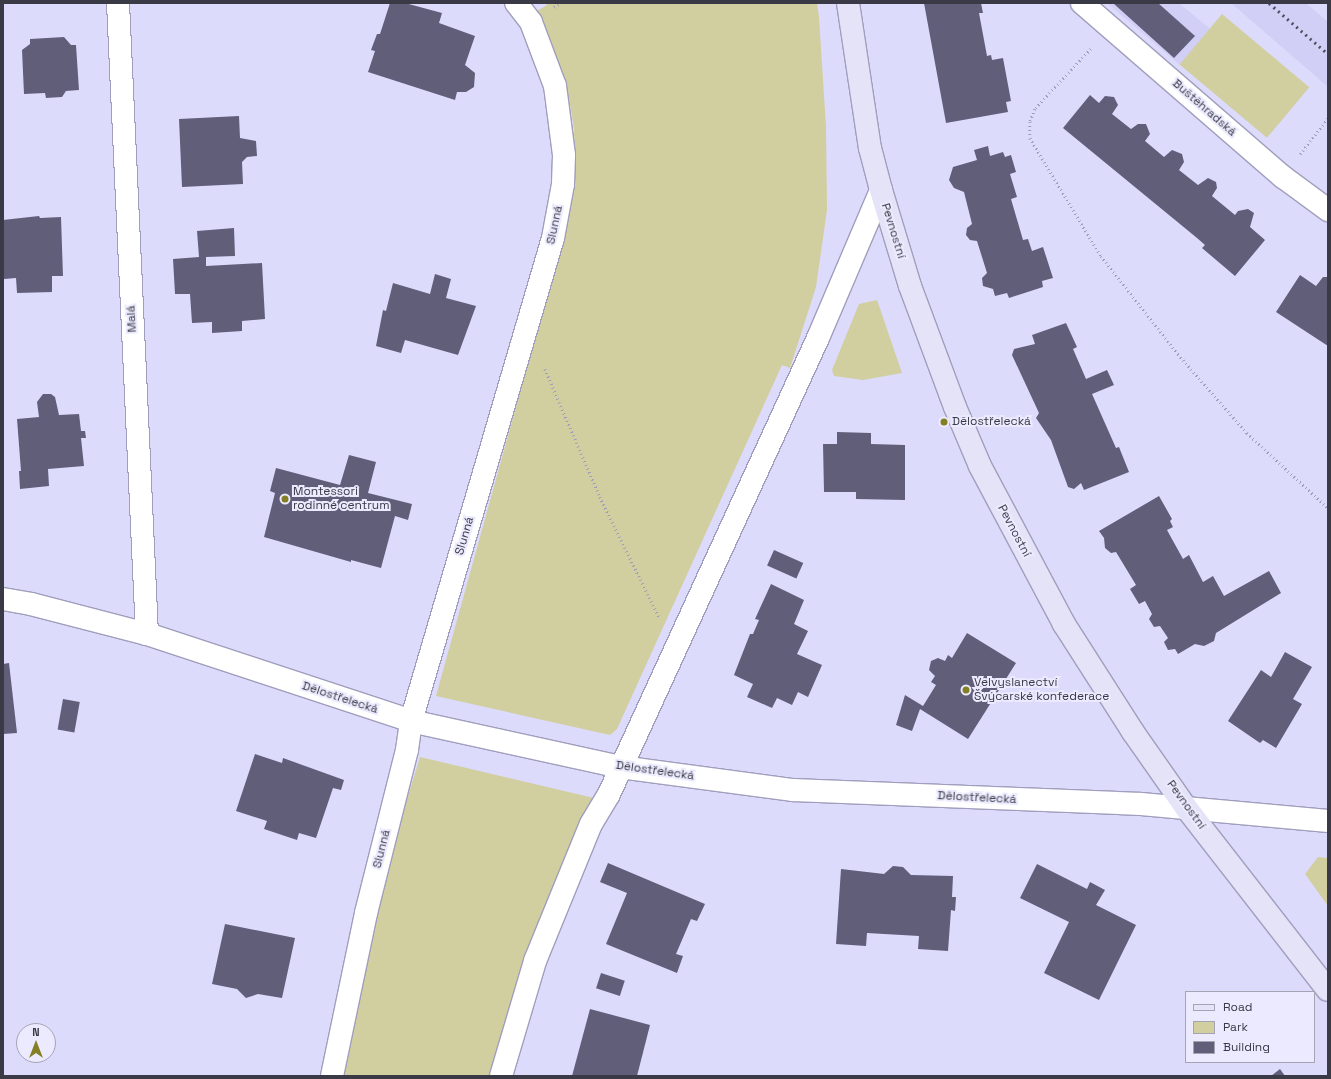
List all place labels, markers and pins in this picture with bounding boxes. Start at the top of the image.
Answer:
place label: Dělostřelecká [952,415,1031,429]
marker: Dělostřelecká [939,417,949,427]
place label: Montessori rodinné centrum [293,485,389,513]
marker: Montessori rodinné centrum [280,494,290,504]
place label: Velvyslanectví Švýcarské konfederace [974,676,1109,704]
marker: Velvyslanectví Švýcarské konfederace [961,685,971,695]

